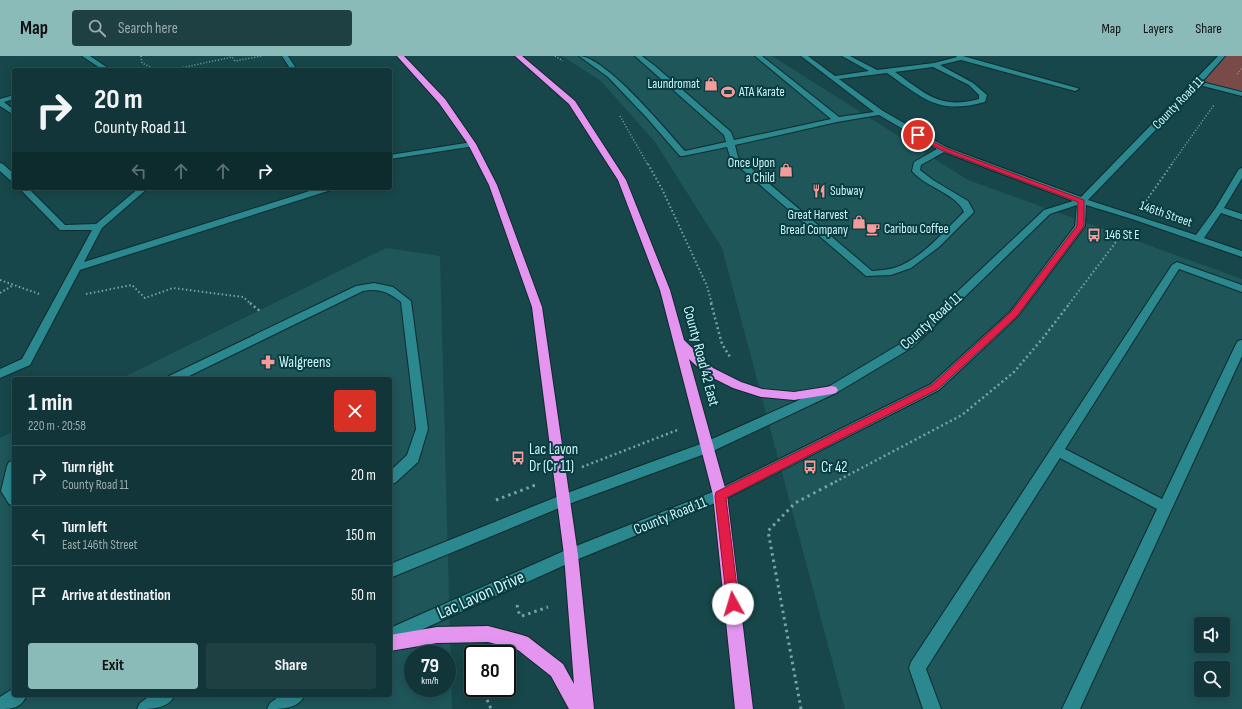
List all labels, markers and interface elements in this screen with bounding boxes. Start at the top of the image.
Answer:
search box [72,10,352,46]
text: Map [20,17,48,40]
icon: search [86,17,108,39]
text: Search here [118,19,178,38]
text: Map [1101,20,1121,37]
text: Layers [1143,20,1173,37]
text: Share [1195,20,1222,37]
street label: County Road 11 [1149,73,1207,133]
place label: Laundromat [648,76,700,92]
shop icon: Laundromat [703,76,719,92]
text: 20 m [94,83,143,116]
icon: right [28,84,80,136]
sports icon: ATA Karate [720,84,736,100]
place label: ATA Karate [738,84,785,100]
text: County Road 11 [94,117,186,138]
pin [901,118,935,152]
icon: arrive [907,124,929,146]
place label: Once Upon a Child [728,155,775,186]
icon: left [128,160,150,182]
icon: ahead [170,160,192,182]
icon: ahead [212,160,234,182]
icon: right [254,160,276,182]
shop icon: Once Upon a Child [778,162,794,178]
restaurant icon: Subway [811,183,827,199]
place label: Subway [830,183,863,199]
street label: 146th Street [1138,198,1194,230]
place label: Great Harvest Bread Company [780,207,848,238]
shop icon: Great Harvest Bread Company [851,214,867,230]
cafe icon: Caribou Coffee [865,221,881,237]
place label: Caribou Coffee [884,221,949,237]
bus stop icon: 146 St E [1086,227,1102,243]
place label: 146 St E [1105,227,1140,243]
street label: County Road 11 [896,288,966,354]
street label: County Road 42 East [679,304,724,409]
place label: Walgreens [279,353,331,372]
pharmacy icon: Walgreens [260,354,276,370]
text: 1 min [28,388,73,417]
button: close [334,390,376,432]
text: 220 m · 20:58 [28,418,86,434]
place label: Lac Lavon Dr (Cr 11) [529,440,578,476]
bus stop icon: Lac Lavon Dr (Cr 11) [510,450,526,466]
text: Turn right [62,458,114,477]
place label: Cr 42 [821,458,847,477]
bus stop icon: Cr 42 [802,459,818,475]
icon: right [28,465,50,487]
text: 20 m [351,466,376,485]
text: County Road 11 [62,477,129,493]
street label: County Road 11 [631,493,710,539]
text: Turn left [62,518,107,537]
icon: left [28,525,50,547]
text: 150 m [346,526,376,545]
text: East 146th Street [62,537,138,553]
street label: Lac Lavon Drive [434,566,528,624]
position arrow [712,583,754,625]
icon: arrive [28,585,50,607]
text: Arrive at destination [62,586,171,605]
text: 50 m [351,586,376,605]
map controls [1194,617,1230,697]
button: sound [1194,617,1230,653]
button: Exit [28,643,198,689]
button: Share [206,643,376,689]
speed limit sign: 80 [464,645,516,697]
text: 79 [421,654,439,678]
button: search [1194,661,1230,697]
text: km/h [421,675,439,687]

